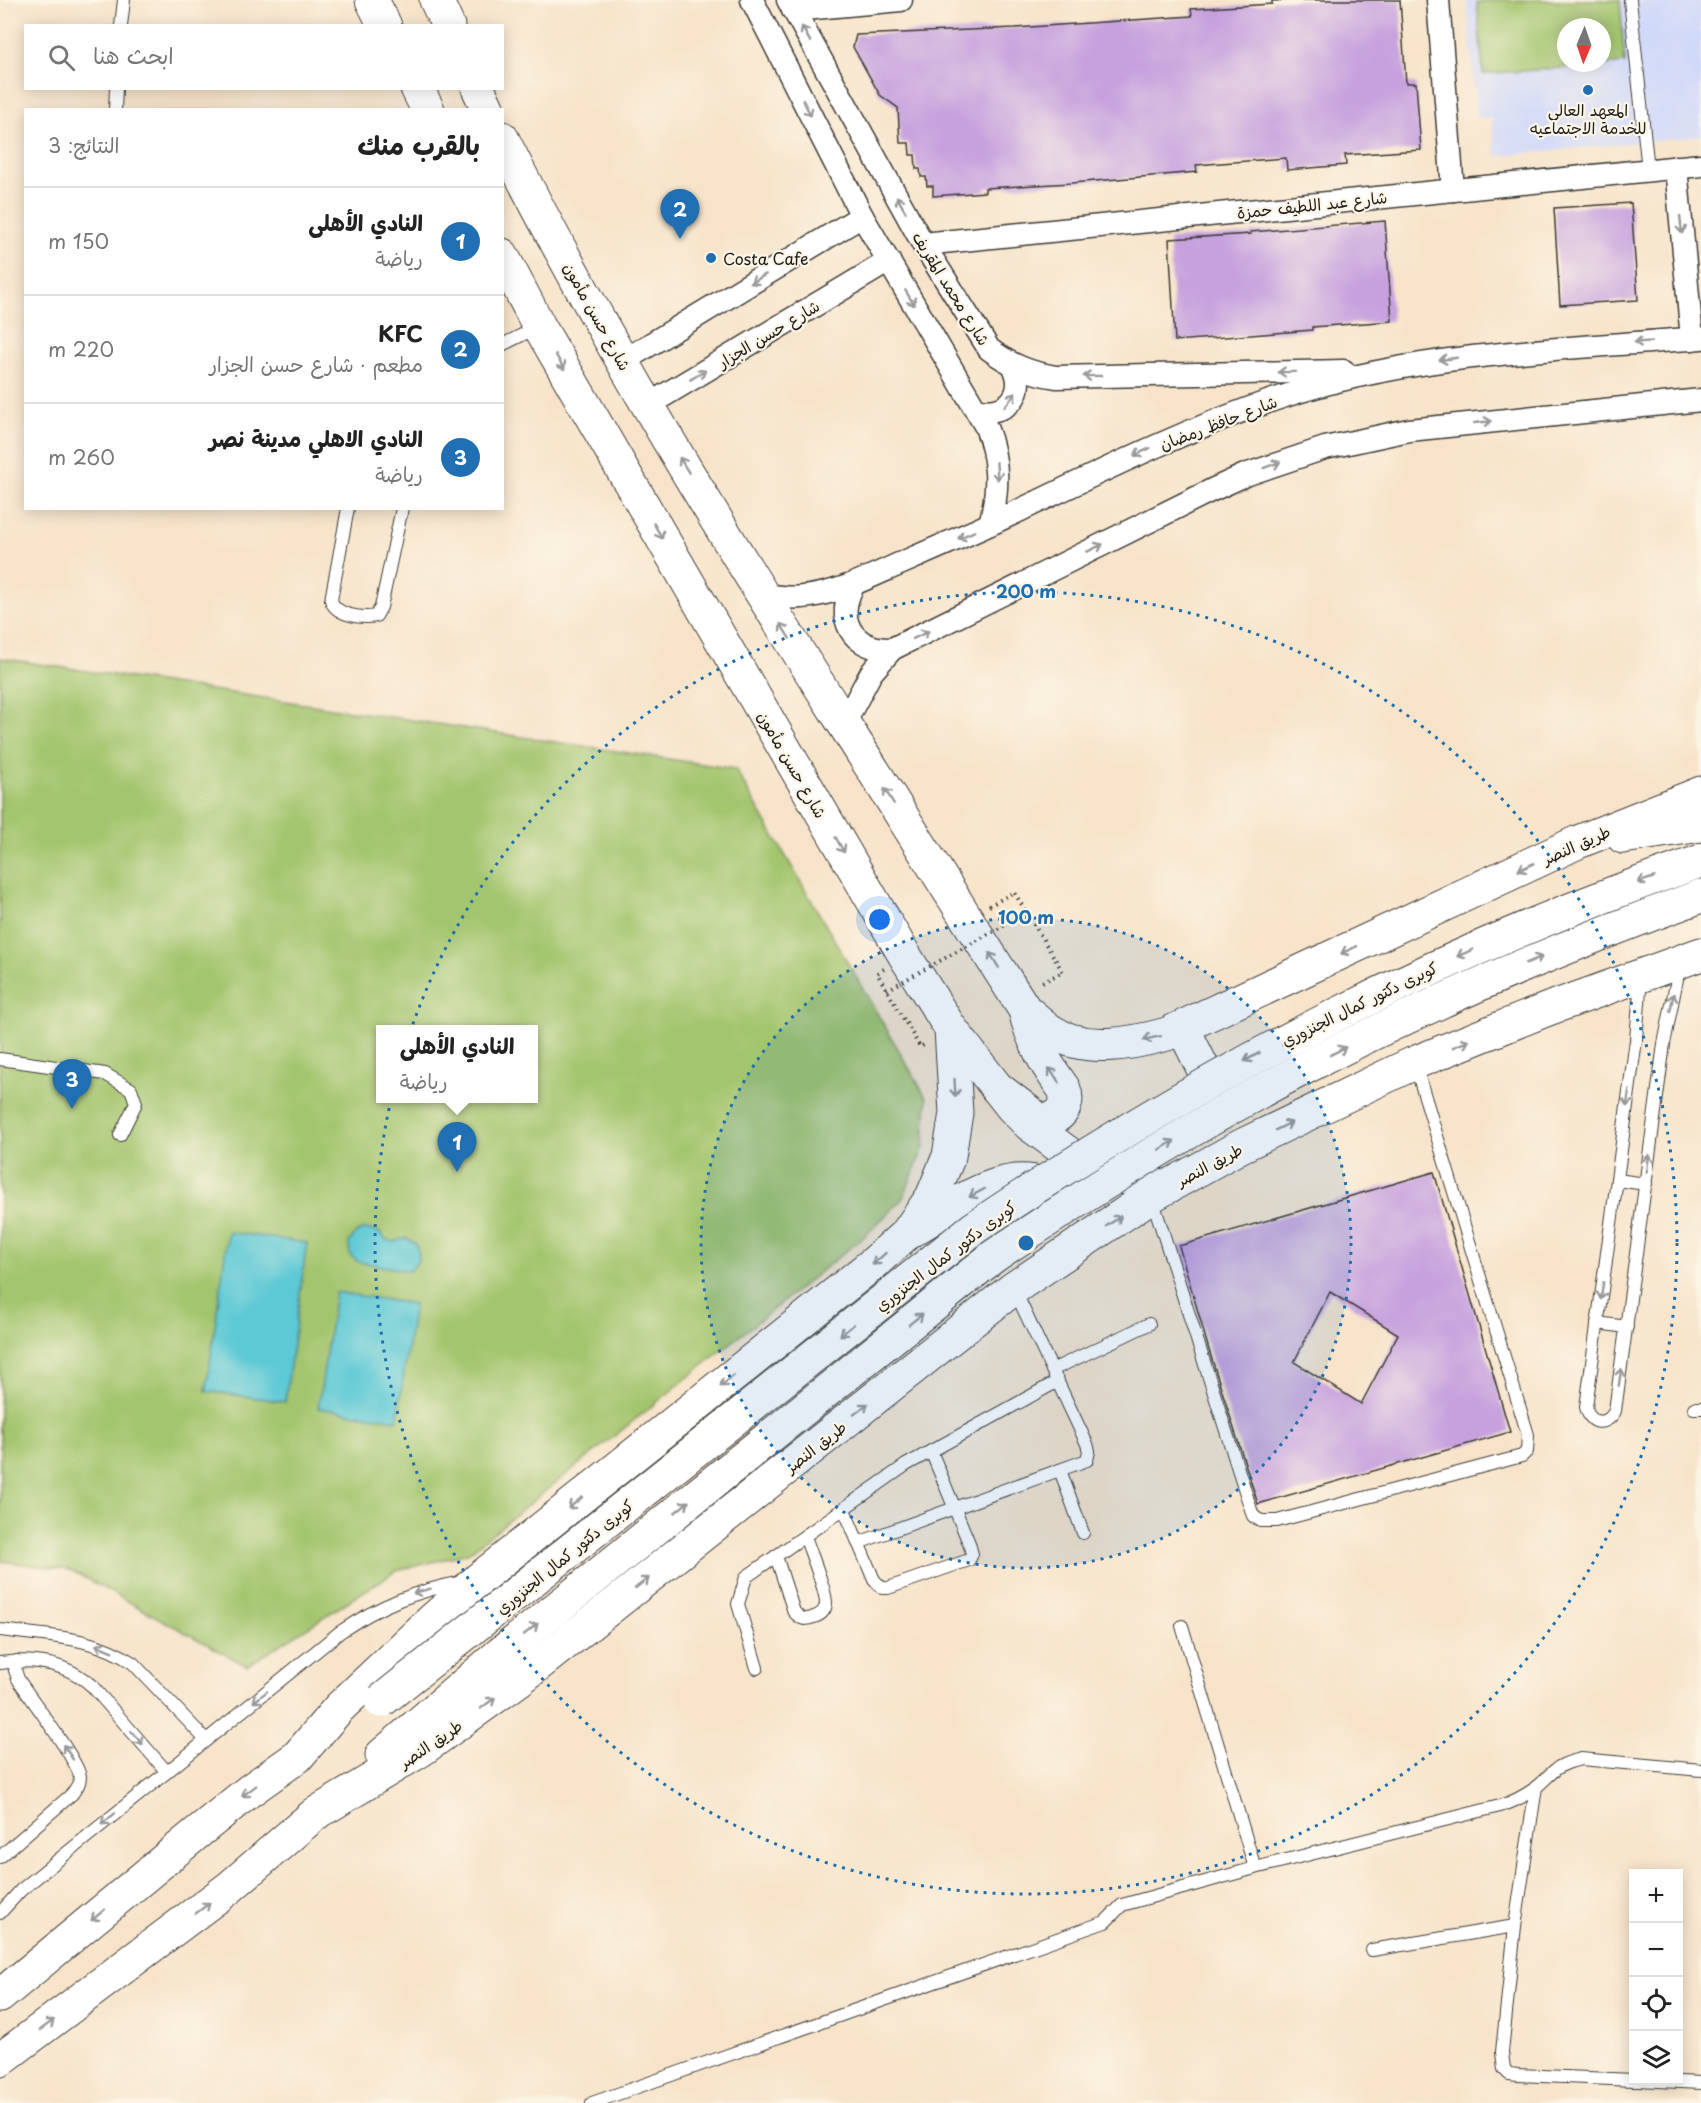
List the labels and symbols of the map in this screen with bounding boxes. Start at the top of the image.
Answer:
north arrow [1557,18,1611,72]
one-way arrow [800,26,812,43]
marker: المعهد العالي للخدمة الاجتماعيه [1581,83,1595,97]
place label: المعهد العالي للخدمة الاجتماعيه [1529,97,1647,139]
one-way arrow [802,99,813,117]
street label: شارع عبد اللطيف حمزة [1236,184,1389,225]
pin: 2 [660,190,700,239]
one-way arrow [895,196,907,213]
one-way arrow [1676,215,1687,235]
street label: شارع محمد المقريف [906,226,997,350]
place label: Costa Cafe [723,246,808,270]
marker: Costa Cafe [704,251,718,265]
street label: شارع حسن مأمون [557,258,638,375]
one-way arrow [750,274,767,286]
one-way arrow [905,289,917,306]
street label: شارع حسن الجزار [711,293,824,375]
one-way arrow [1633,337,1653,348]
one-way arrow [555,353,566,371]
one-way arrow [1439,354,1459,365]
one-way arrow [1277,366,1297,378]
one-way arrow [689,369,706,381]
one-way arrow [1083,370,1103,382]
street label: شارع حافظ رمضان [1156,388,1281,456]
one-way arrow [1004,392,1017,408]
one-way arrow [1472,416,1492,427]
one-way arrow [1134,446,1152,458]
one-way arrow [677,457,689,474]
one-way arrow [1262,459,1281,470]
one-way arrow [991,460,1002,480]
one-way arrow [652,522,664,539]
one-way arrow [957,530,976,541]
one-way arrow [1086,542,1104,553]
text: 200 m [996,577,1056,604]
one-way arrow [779,623,791,640]
one-way arrow [911,629,929,640]
street label: شارع حسن مأمون [752,706,833,823]
one-way arrow [883,788,895,805]
street label: طريق النصر [1536,818,1614,870]
one-way arrow [834,836,846,853]
one-way arrow [1517,862,1535,874]
one-way arrow [1637,876,1656,887]
text: 100 m [998,903,1054,930]
your location [865,905,894,934]
one-way arrow [1340,945,1358,956]
one-way arrow [1456,947,1474,959]
one-way arrow [987,952,1000,969]
one-way arrow [1524,954,1543,965]
street label: كوبرى دكتور كمال الجنزوري [1277,955,1442,1052]
one-way arrow [1667,993,1678,1012]
one-way arrow [1143,1033,1162,1044]
one-way arrow [1452,1038,1470,1049]
one-way arrow [1329,1045,1346,1057]
one-way arrow [1244,1051,1261,1063]
pin: 3 [52,1060,92,1109]
one-way arrow [1047,1068,1060,1084]
one-way arrow [949,1077,960,1097]
one-way arrow [1623,1088,1634,1107]
one-way arrow [1275,1119,1293,1131]
pin: 1 [438,1122,476,1172]
street label: طريق النصر [1170,1136,1246,1192]
one-way arrow [1158,1138,1175,1150]
one-way arrow [1643,1153,1654,1173]
one-way arrow [968,1188,986,1199]
street label: كوبرى دكتور كمال الجنزوري [869,1194,1021,1317]
one-way arrow [1106,1214,1123,1227]
centre of rings [1016,1233,1036,1253]
one-way arrow [871,1252,887,1265]
one-way arrow [1596,1281,1607,1301]
one-way arrow [908,1312,924,1325]
one-way arrow [839,1323,855,1336]
one-way arrow [1614,1367,1625,1387]
one-way arrow [719,1374,735,1387]
one-way arrow [852,1403,868,1416]
street label: طريق النصر [778,1414,851,1479]
street label: كوبرى دكتور كمال الجنزوري [490,1493,639,1620]
one-way arrow [567,1496,583,1509]
one-way arrow [674,1500,690,1513]
one-way arrow [634,1576,650,1589]
one-way arrow [413,1586,432,1598]
one-way arrow [522,1623,538,1636]
one-way arrow [95,1641,114,1652]
one-way arrow [252,1690,268,1703]
one-way arrow [480,1697,496,1709]
street label: طريق النصر [392,1713,467,1774]
one-way arrow [130,1730,144,1745]
one-way arrow [61,1744,74,1761]
one-way arrow [242,1785,258,1798]
one-way arrow [100,1813,116,1826]
one-way arrow [194,1902,210,1914]
one-way arrow [90,1908,106,1921]
one-way arrow [38,2019,54,2032]

